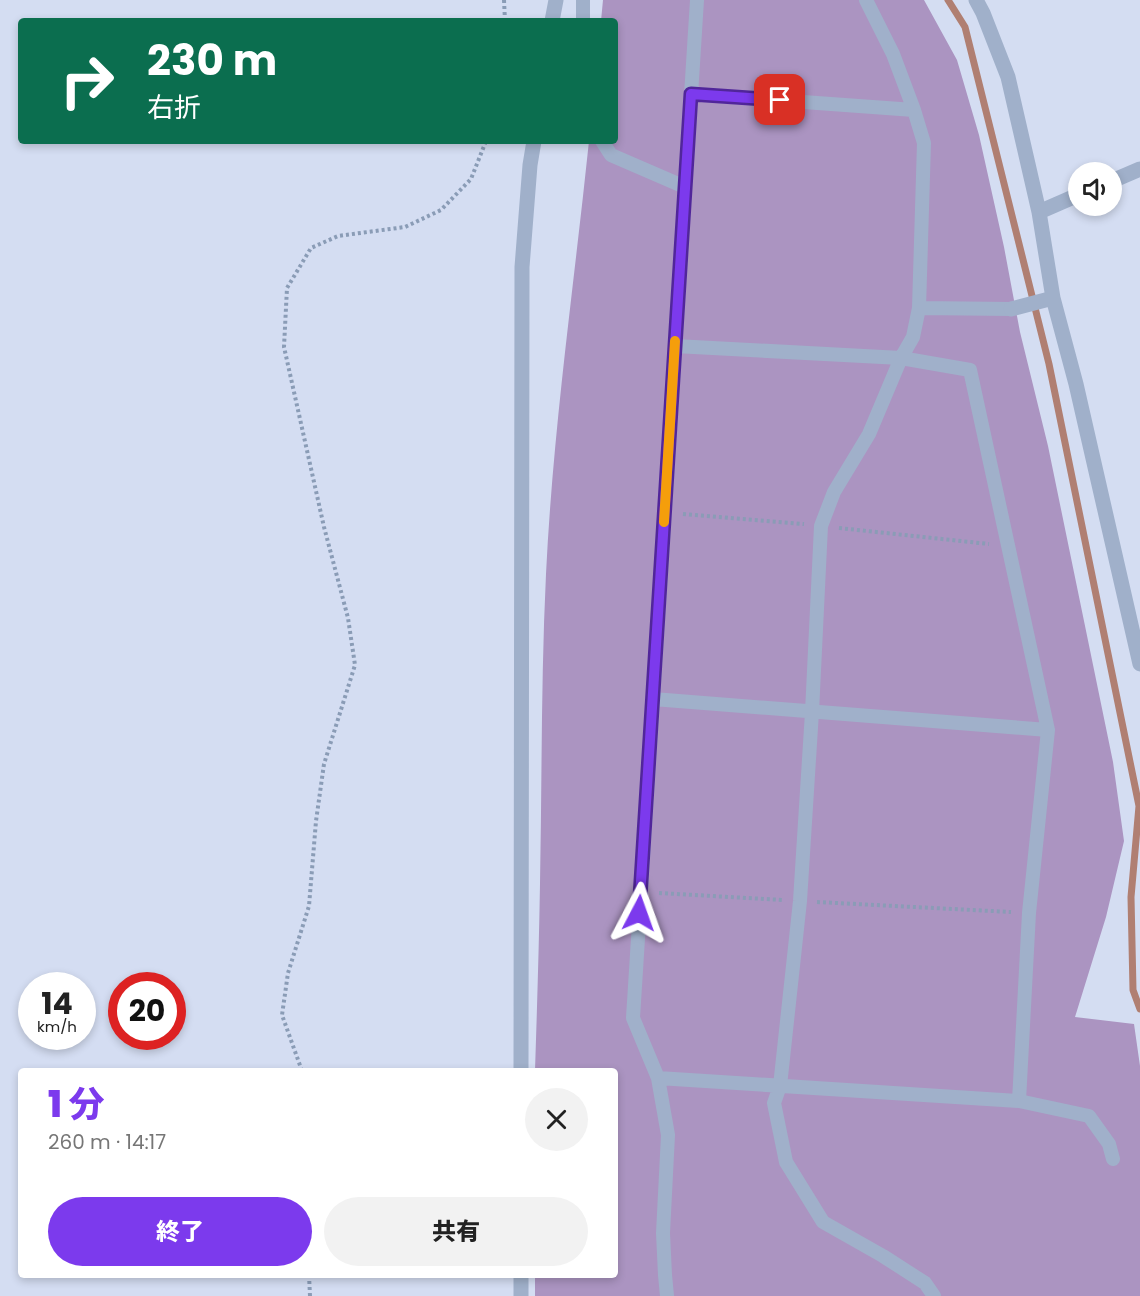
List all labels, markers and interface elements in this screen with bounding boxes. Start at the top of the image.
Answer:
text: 230 m [147,31,277,90]
icon: right [48,42,126,120]
pin [754,74,805,125]
icon: arrive [763,83,796,116]
text: 右折 [147,89,201,126]
map controls [1068,162,1122,216]
button: sound [1068,162,1122,216]
position arrow [607,881,671,945]
speed limit sign: 20 [108,972,186,1050]
text: 14 [41,982,73,1025]
text: km/h [37,1016,77,1037]
text: 1 分 [48,1079,105,1130]
button: close [525,1088,588,1151]
text: 260 m · 14:17 [48,1128,166,1156]
button: 終了 [48,1197,312,1266]
button: 共有 [324,1197,588,1266]

